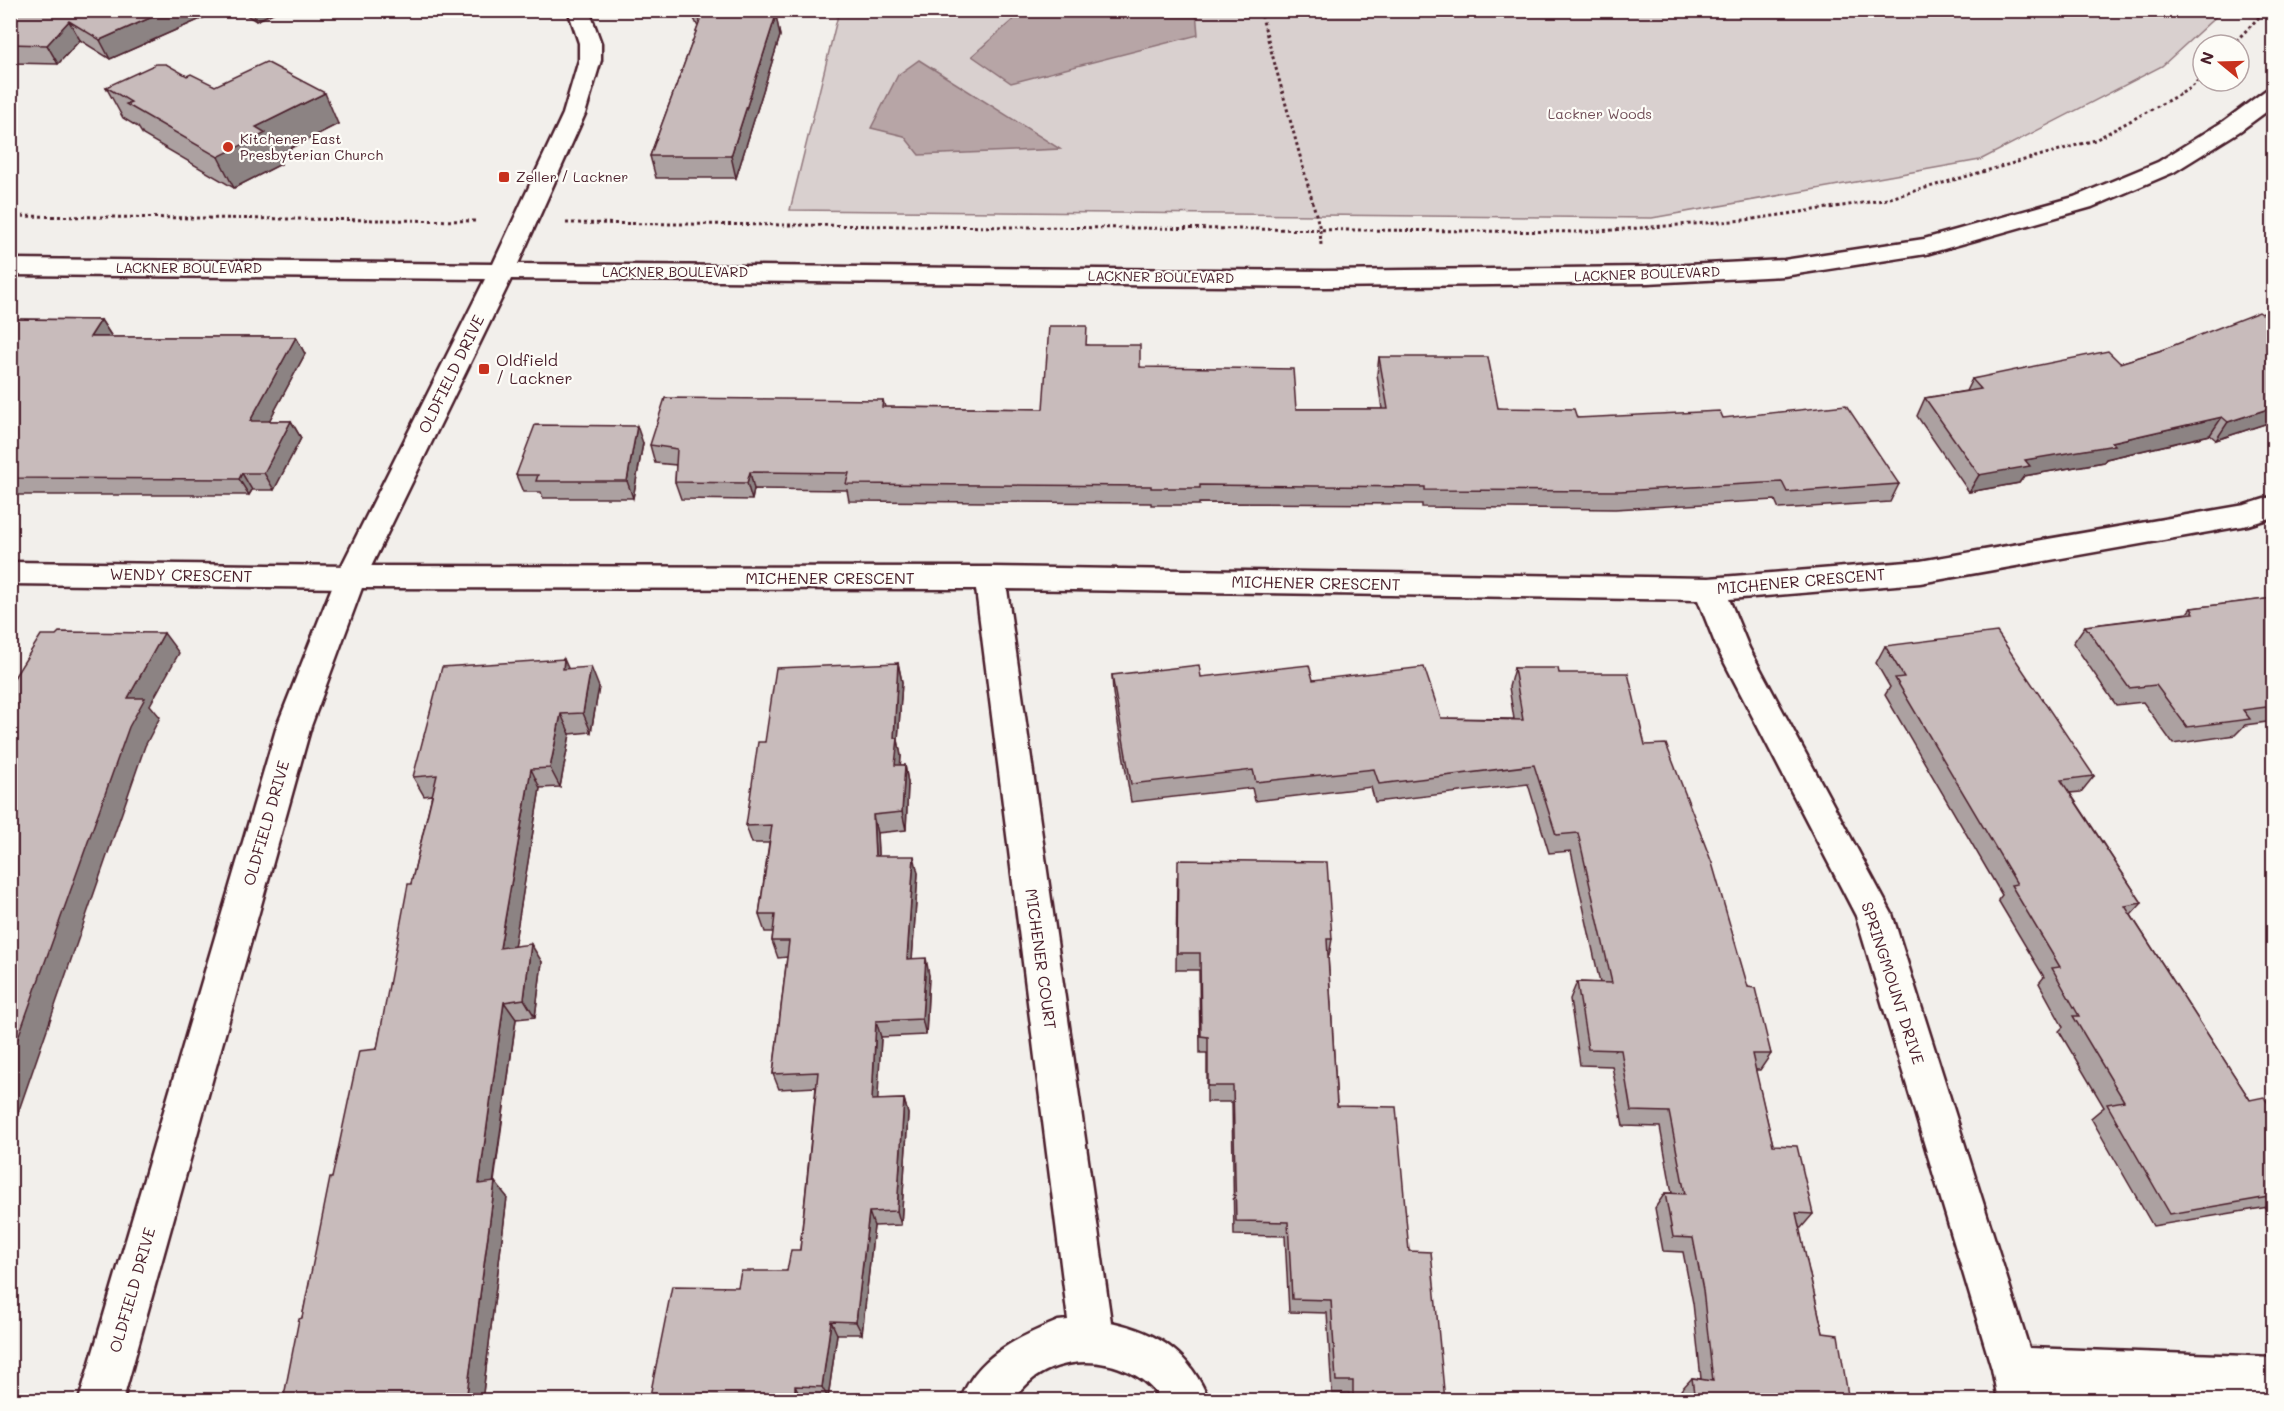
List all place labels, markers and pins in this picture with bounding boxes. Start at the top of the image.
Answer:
place label: Kitchener East Presbyterian Church [240,129,383,164]
marker: Kitchener East Presbyterian Church [221,140,235,154]
place label: Zeller / Lackner [516,167,628,186]
marker: Zeller / Lackner [497,170,511,184]
place label: Oldfield / Lackner [496,349,573,388]
marker: Oldfield / Lackner [477,362,491,376]

